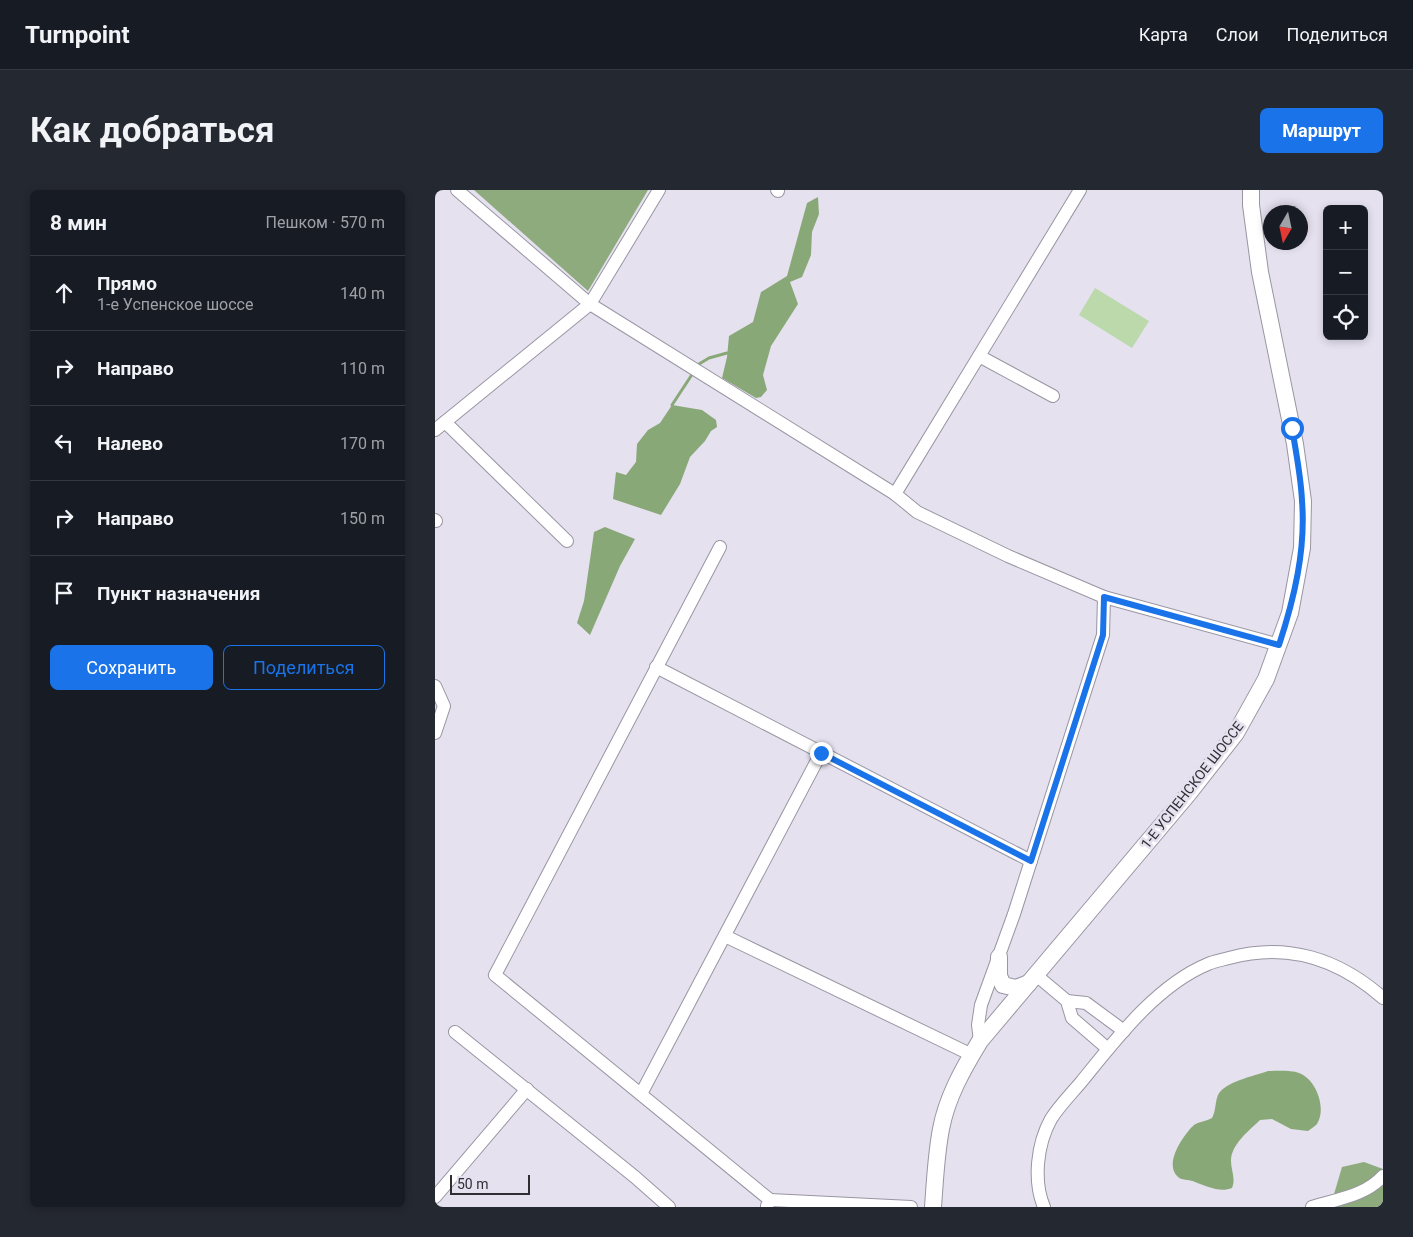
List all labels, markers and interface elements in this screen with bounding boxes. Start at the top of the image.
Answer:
text: Turnpoint [25,21,130,49]
text: Карта [1139,24,1188,45]
text: Слои [1216,24,1259,45]
text: Поделиться [1287,24,1388,45]
button: Маршрут [1260,108,1383,153]
text: Как добраться [30,110,275,151]
north arrow [1263,205,1308,250]
map controls [1323,205,1368,340]
button: + [1323,205,1368,250]
text: 8 мин [50,211,107,235]
text: Пешком · 570 m [266,213,385,232]
button: − [1323,250,1368,295]
text: Прямо [97,272,157,295]
icon: ahead [50,279,78,307]
text: 140 m [340,284,385,303]
text: 1-е Успенское шоссе [97,295,253,314]
button: locate [1323,295,1368,340]
icon: right [50,354,78,382]
text: Направо [97,357,174,380]
text: 110 m [340,359,385,378]
route start [1281,417,1304,440]
icon: left [50,429,78,457]
text: Налево [97,432,163,455]
text: 170 m [340,434,385,453]
icon: right [50,504,78,532]
text: Направо [97,507,174,530]
text: 150 m [340,509,385,528]
icon: arrive [50,579,78,607]
text: Пункт назначения [97,582,260,605]
button: Сохранить [50,645,213,690]
button: Поделиться [223,645,385,690]
street label: 1-Е УСПЕНСКОЕ ШОССЕ [1137,718,1247,852]
route end [810,742,833,765]
scale bar [450,1172,530,1195]
text: 50 m [457,1176,489,1192]

